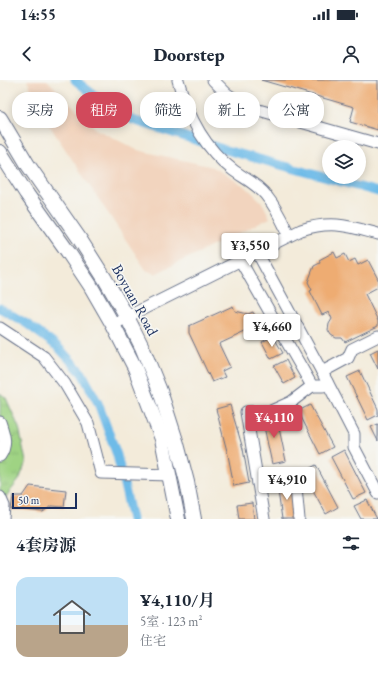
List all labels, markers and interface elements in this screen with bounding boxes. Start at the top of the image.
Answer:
text: 14:55 [20,5,56,24]
icon: back [16,43,38,65]
text: Doorstep [153,43,225,66]
icon: person [340,43,362,65]
chip: 买房 [12,92,68,128]
chip: 租房 [76,92,132,128]
chip: 筛选 [140,92,196,128]
chip: 新上 [204,92,260,128]
chip: 公寓 [268,92,324,128]
map controls [322,140,366,184]
button: layers [322,140,366,184]
pin: ¥3,550 [217,233,283,267]
text: ¥3,550 [230,237,270,254]
street label: Boyuan Road [108,261,163,339]
pin: ¥4,660 [239,314,305,348]
text: ¥4,660 [252,318,292,335]
pin: ¥4,110 [241,405,307,439]
text: ¥4,110 [254,409,294,426]
pin: ¥4,910 [254,467,320,501]
text: ¥4,910 [267,471,307,488]
scale bar [12,491,77,510]
text: 50 m [18,493,39,507]
icon: filters [340,532,362,554]
text: 4套房源 [16,534,76,556]
text: ¥4,110/月 [140,589,215,611]
icon: home [48,593,96,641]
text: 5室 · 123 m² [140,613,202,630]
text: 住宅 [140,632,166,649]

